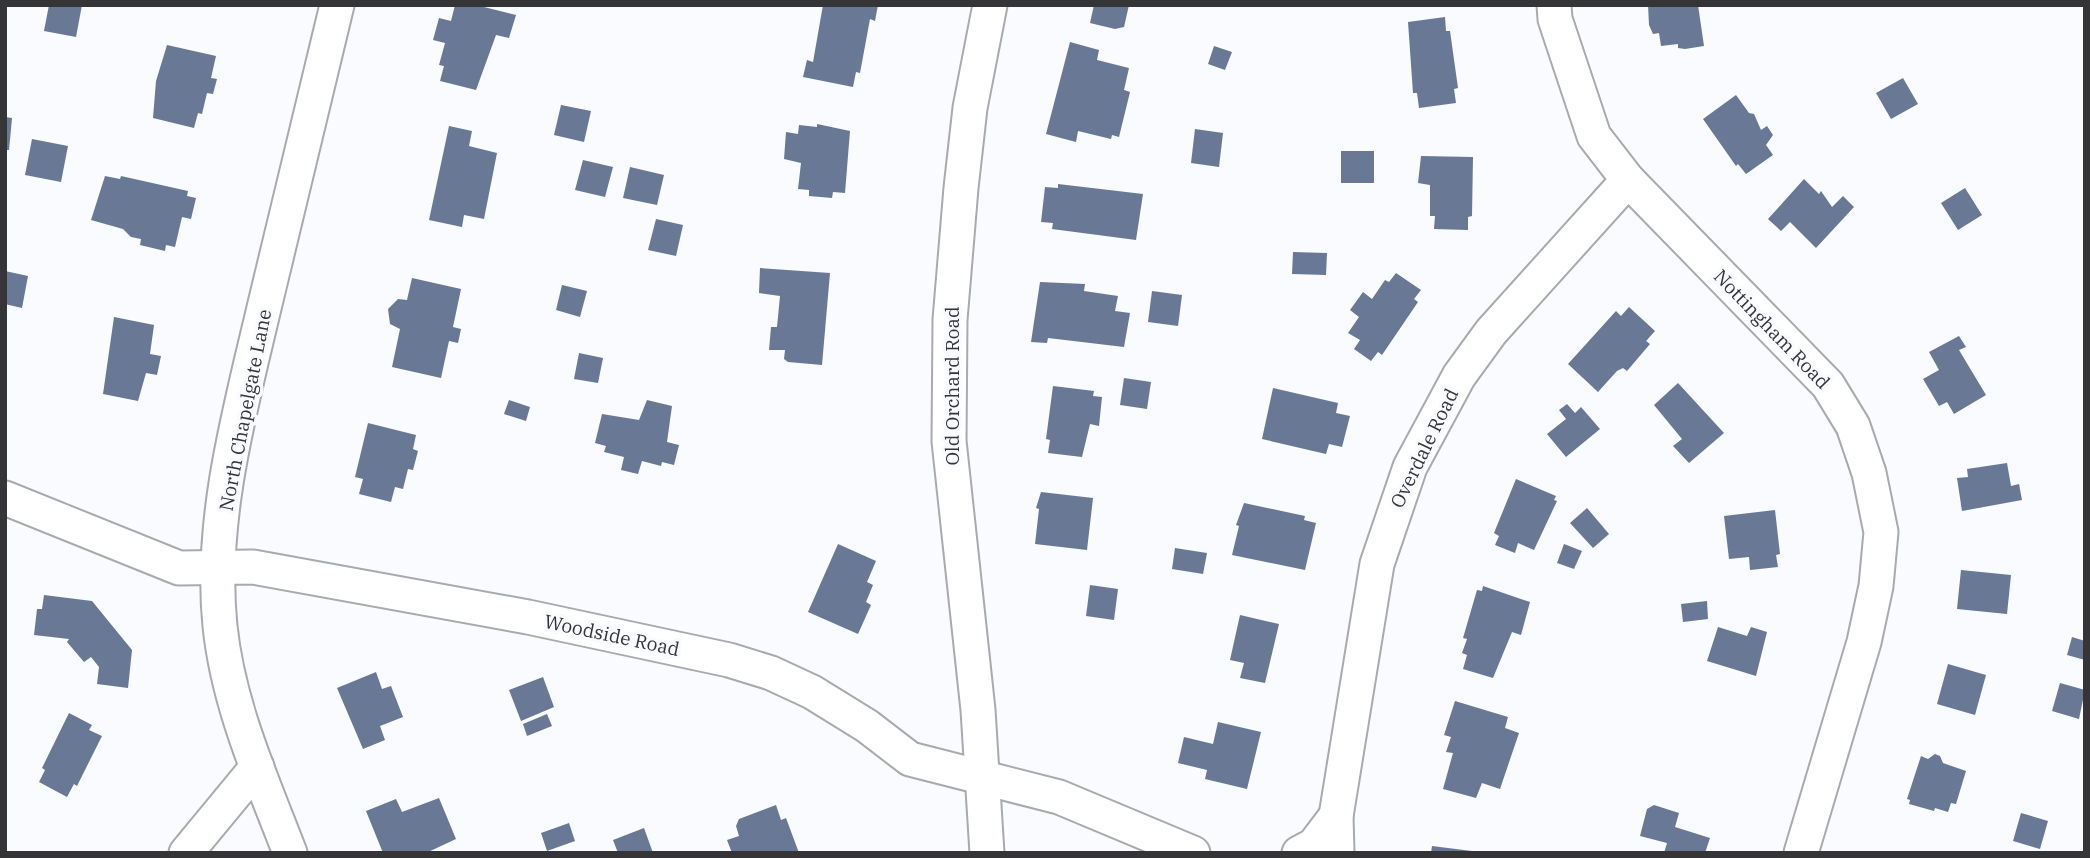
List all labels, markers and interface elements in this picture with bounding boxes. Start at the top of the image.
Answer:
street label: Nottingham Road [1709,264,1835,394]
street label: Old Orchard Road [940,306,964,466]
street label: North Chapelgate Lane [214,307,276,513]
street label: Overdale Road [1385,384,1463,512]
street label: Woodside Road [542,609,682,661]

